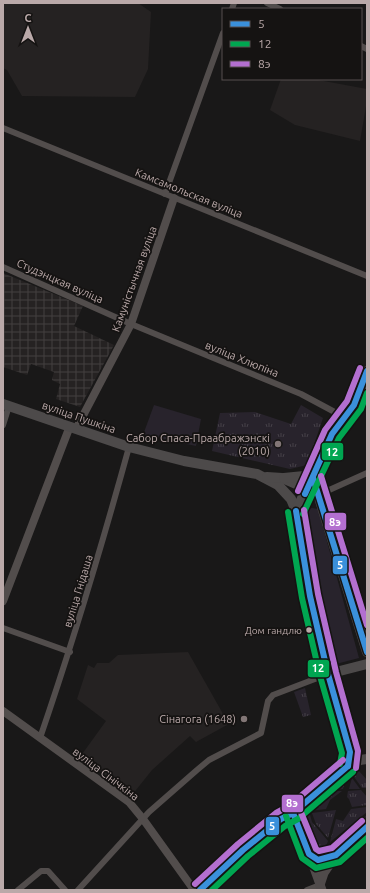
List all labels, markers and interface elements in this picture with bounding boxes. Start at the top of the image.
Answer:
north arrow [8,8,48,48]
legend [222,8,362,80]
text: С [24,12,32,24]
text: 5 [258,17,265,30]
text: 12 [258,37,272,50]
text: 8э [258,57,271,70]
street label: Камсамольская вуліца [133,166,245,220]
street label: Камуністычная вуліца [109,224,159,334]
street label: Студэнцкая вуліца [15,257,105,305]
street label: вуліца Хлюпіна [204,339,280,379]
street label: вуліца Пушкіна [41,399,117,435]
place label: Сабор Спаса-Праабражэнскі (2010) [126,432,270,458]
marker: Сабор Спаса-Праабражэнскі (2010) [273,439,283,449]
line badge: 12 [321,442,344,461]
text: 12 [326,446,338,458]
line badge: 8э [324,512,347,531]
text: 8э [329,516,341,528]
street label: вуліца Гнідаша [61,553,95,629]
line badge: 5 [332,555,348,575]
text: 5 [337,559,343,571]
place label: Дом гандлю [245,625,302,636]
marker: Дом гандлю [304,625,314,635]
line badge: 12 [307,659,330,678]
text: 12 [312,662,324,674]
place label: Сінагога (1648) [159,713,236,726]
marker: Сінагога (1648) [239,714,249,724]
street label: вуліца Сінічкіна [71,745,141,803]
line badge: 8э [281,794,304,813]
text: 8э [286,797,298,809]
line badge: 5 [265,816,280,836]
text: 5 [269,820,275,832]

